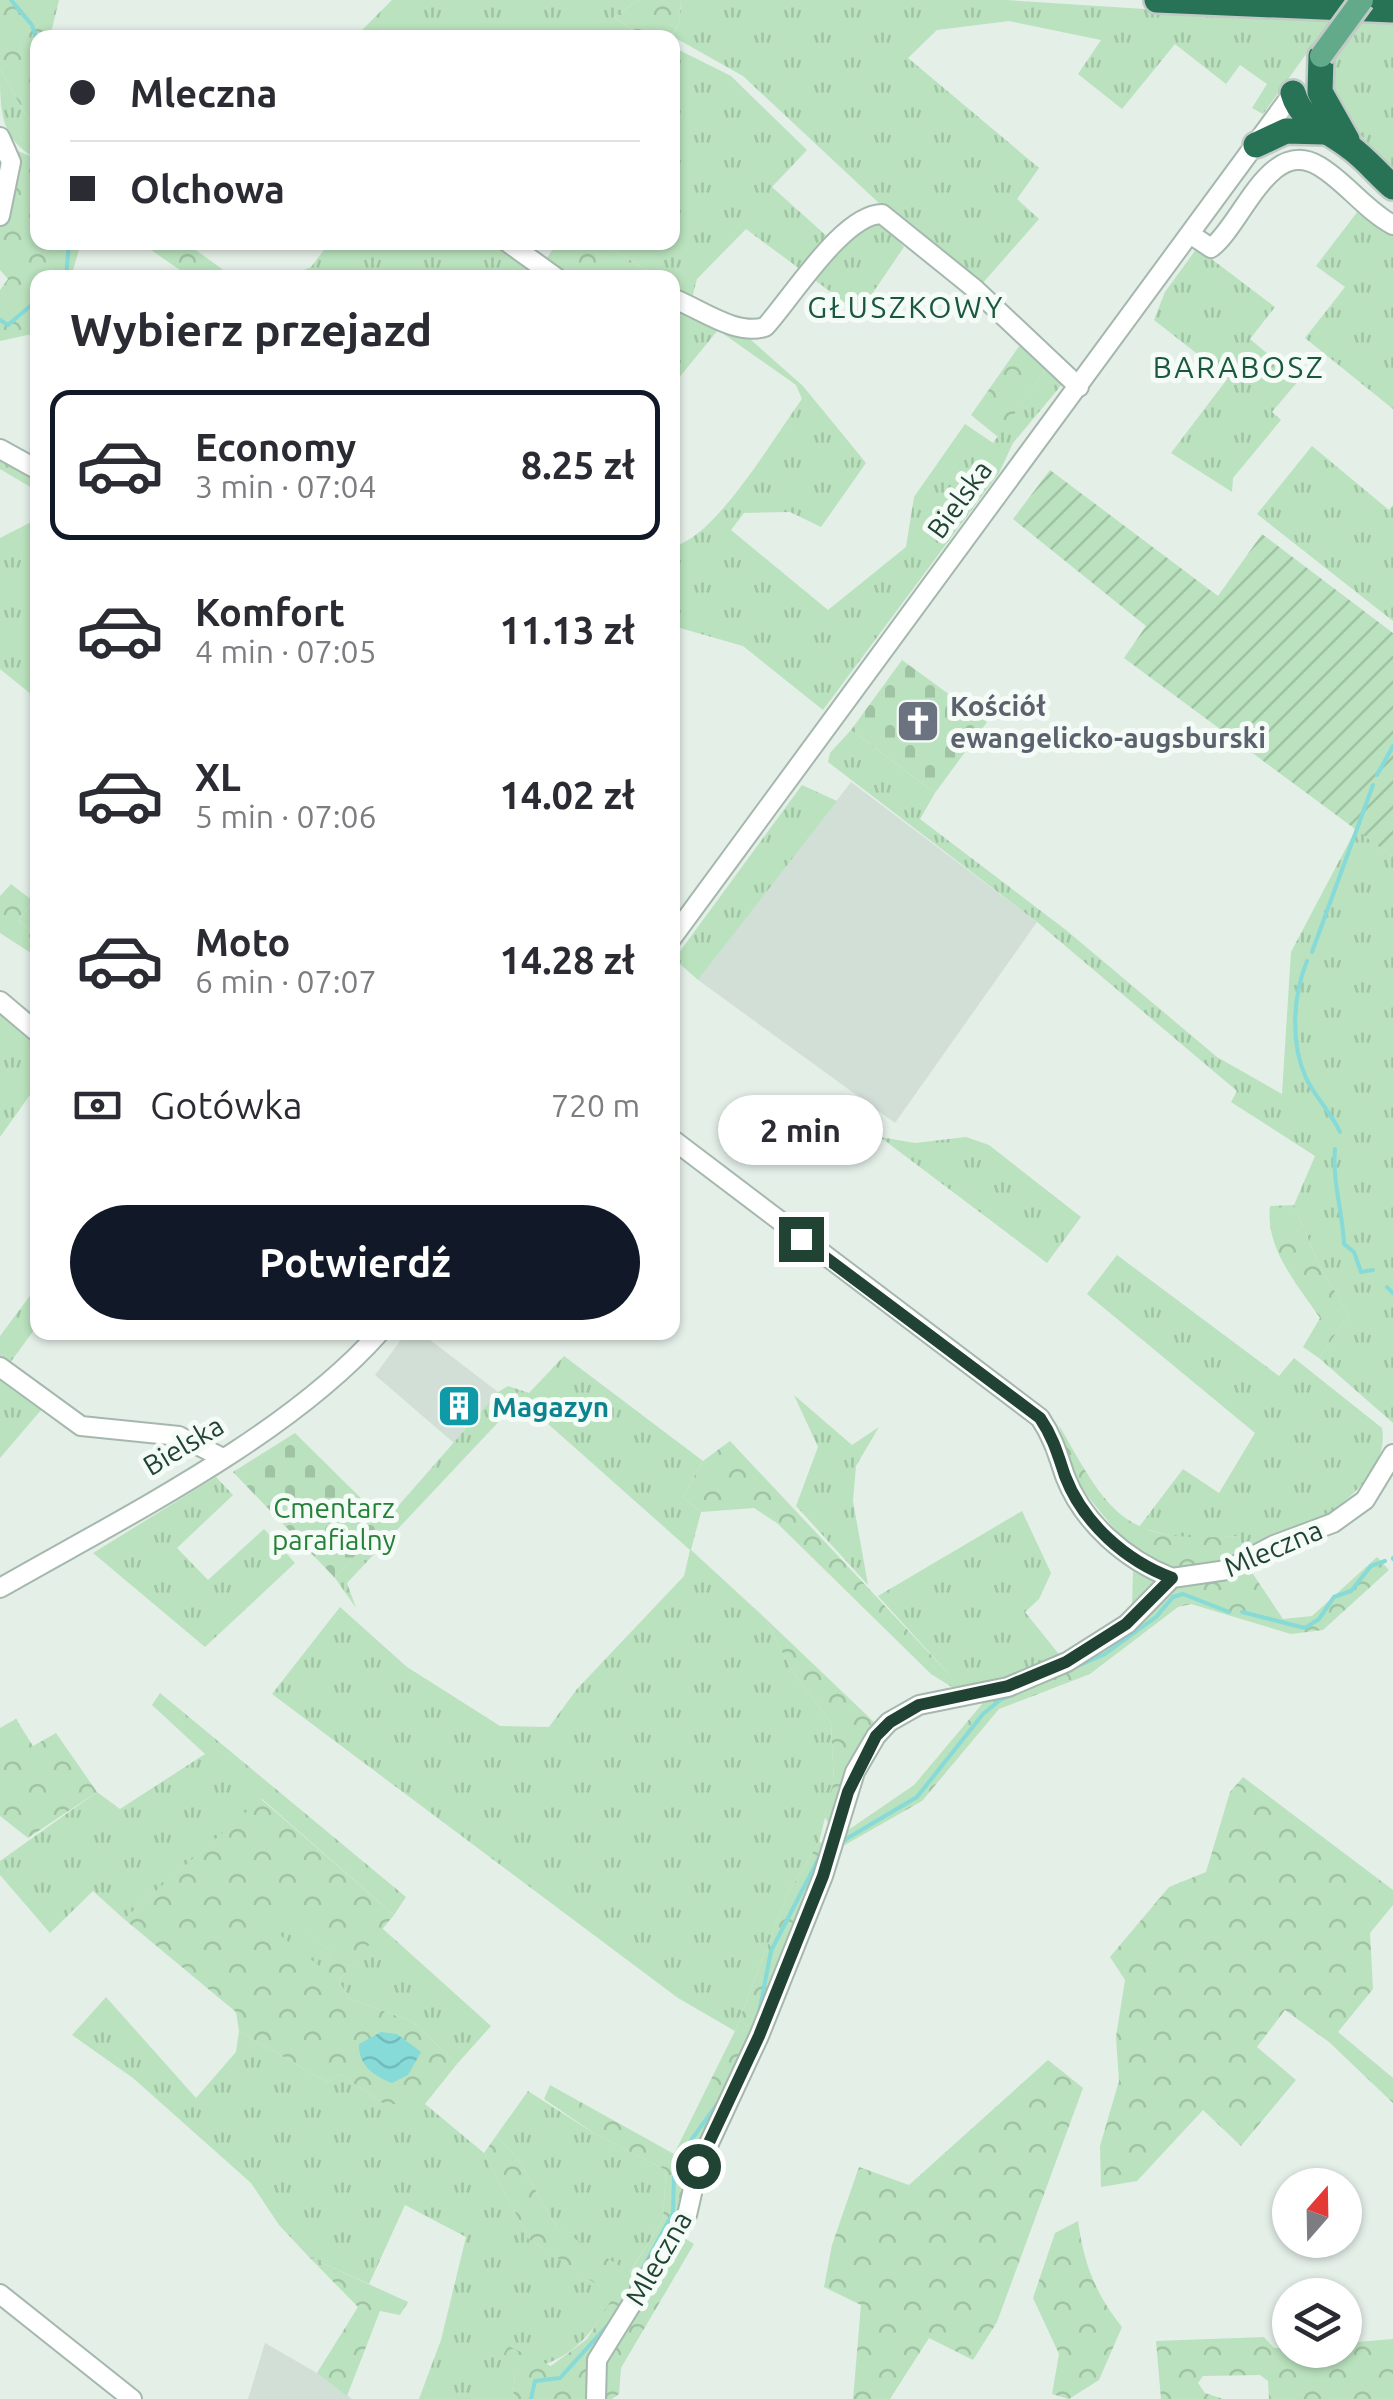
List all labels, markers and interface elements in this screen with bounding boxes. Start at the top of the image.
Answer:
text: Mleczna [130,72,277,114]
text: Olchowa [130,168,285,210]
district label: GŁUSZKOWY [807,290,1005,324]
text: Wybierz przejazd [70,304,432,355]
district label: BARABOSZ [1153,350,1325,384]
icon: car [75,420,165,510]
text: Economy [195,426,356,468]
text: 8.25 zł [521,444,635,486]
street label: Bielska [921,454,997,544]
text: 3 min · 07:04 [195,468,377,504]
icon: car [75,585,165,675]
text: Komfort [195,591,345,633]
text: 11.13 zł [499,609,635,651]
text: 4 min · 07:05 [195,633,377,669]
place label: Kościół ewangelicko-augsburski [950,690,1266,753]
church icon: Kościół ewangelicko-augsburski [895,698,941,744]
icon: car [75,750,165,840]
text: XL [195,756,241,798]
text: 14.02 zł [499,774,635,816]
text: 5 min · 07:06 [195,798,377,834]
icon: car [75,915,165,1005]
text: Moto [195,921,290,963]
text: 14.28 zł [499,939,635,981]
text: 6 min · 07:07 [195,963,377,999]
icon: cash [70,1078,125,1133]
text: Gotówka [150,1084,303,1126]
text: 720 m [551,1087,640,1123]
callout: 2 min [718,1094,884,1164]
text: 2 min [760,1112,841,1148]
button: Potwierdź [70,1205,640,1320]
route end [779,1217,824,1262]
building icon: Magazyn [436,1383,482,1429]
place label: Magazyn [492,1391,609,1422]
street label: Bielska [137,1409,229,1481]
park label: Cmentarz parafialny [272,1492,396,1555]
street label: Mleczna [1219,1514,1327,1582]
route start [676,2144,721,2189]
north arrow [1272,2168,1362,2258]
map controls [1272,2168,1362,2368]
street label: Mleczna [619,2205,697,2311]
button: layers [1272,2278,1362,2368]

